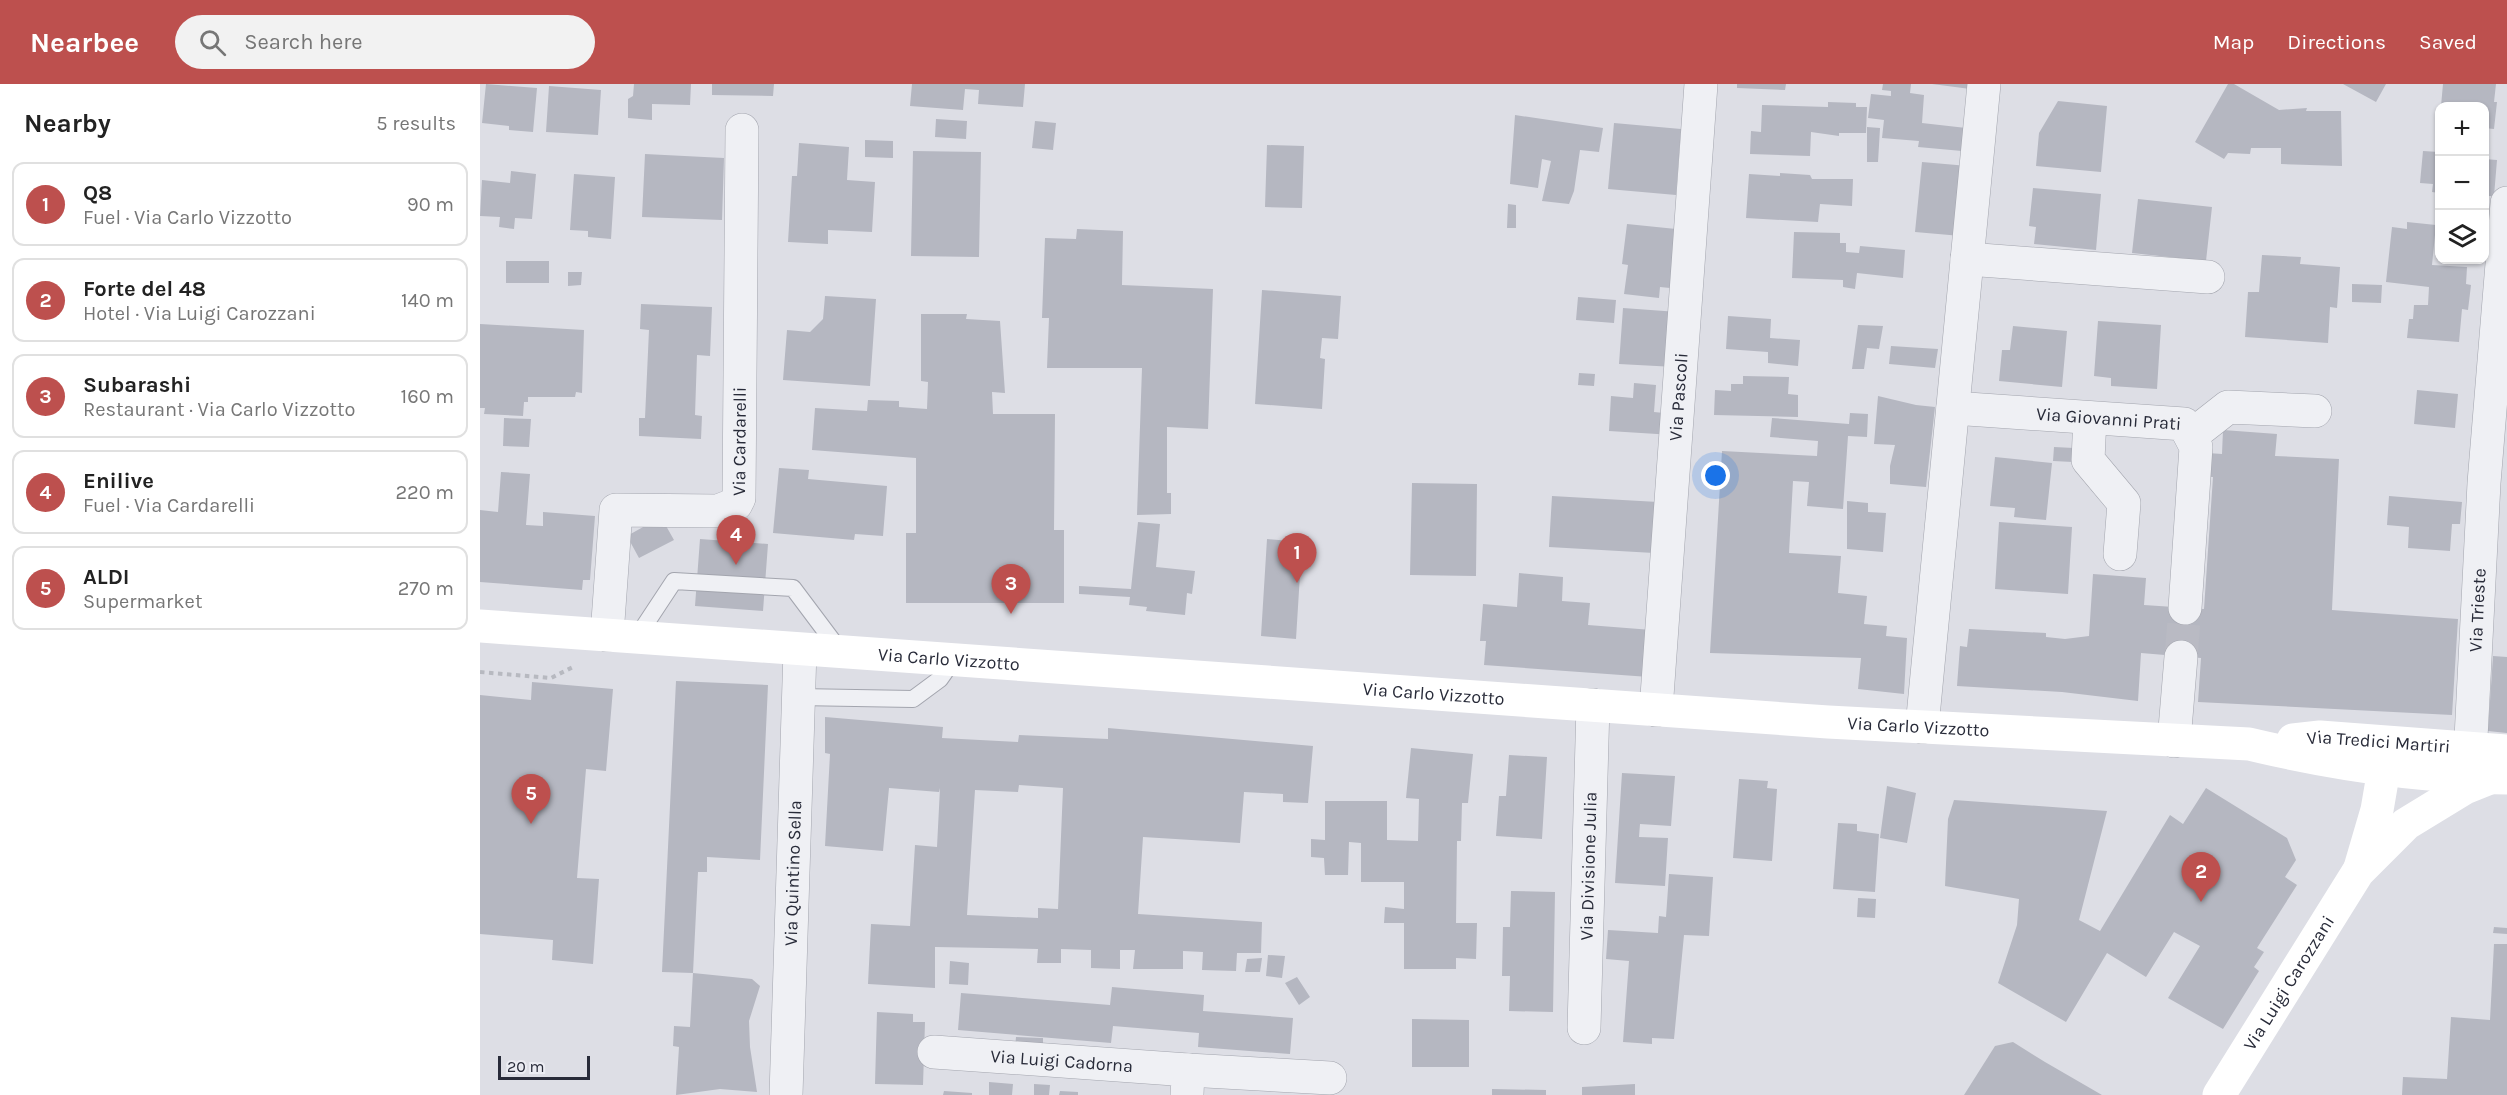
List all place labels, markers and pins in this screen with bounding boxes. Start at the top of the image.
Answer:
pin: 4 [716,516,756,565]
pin: 1 [1278,534,1316,583]
pin: 3 [992,564,1030,614]
pin: 5 [512,774,550,824]
pin: 2 [2182,852,2220,902]

